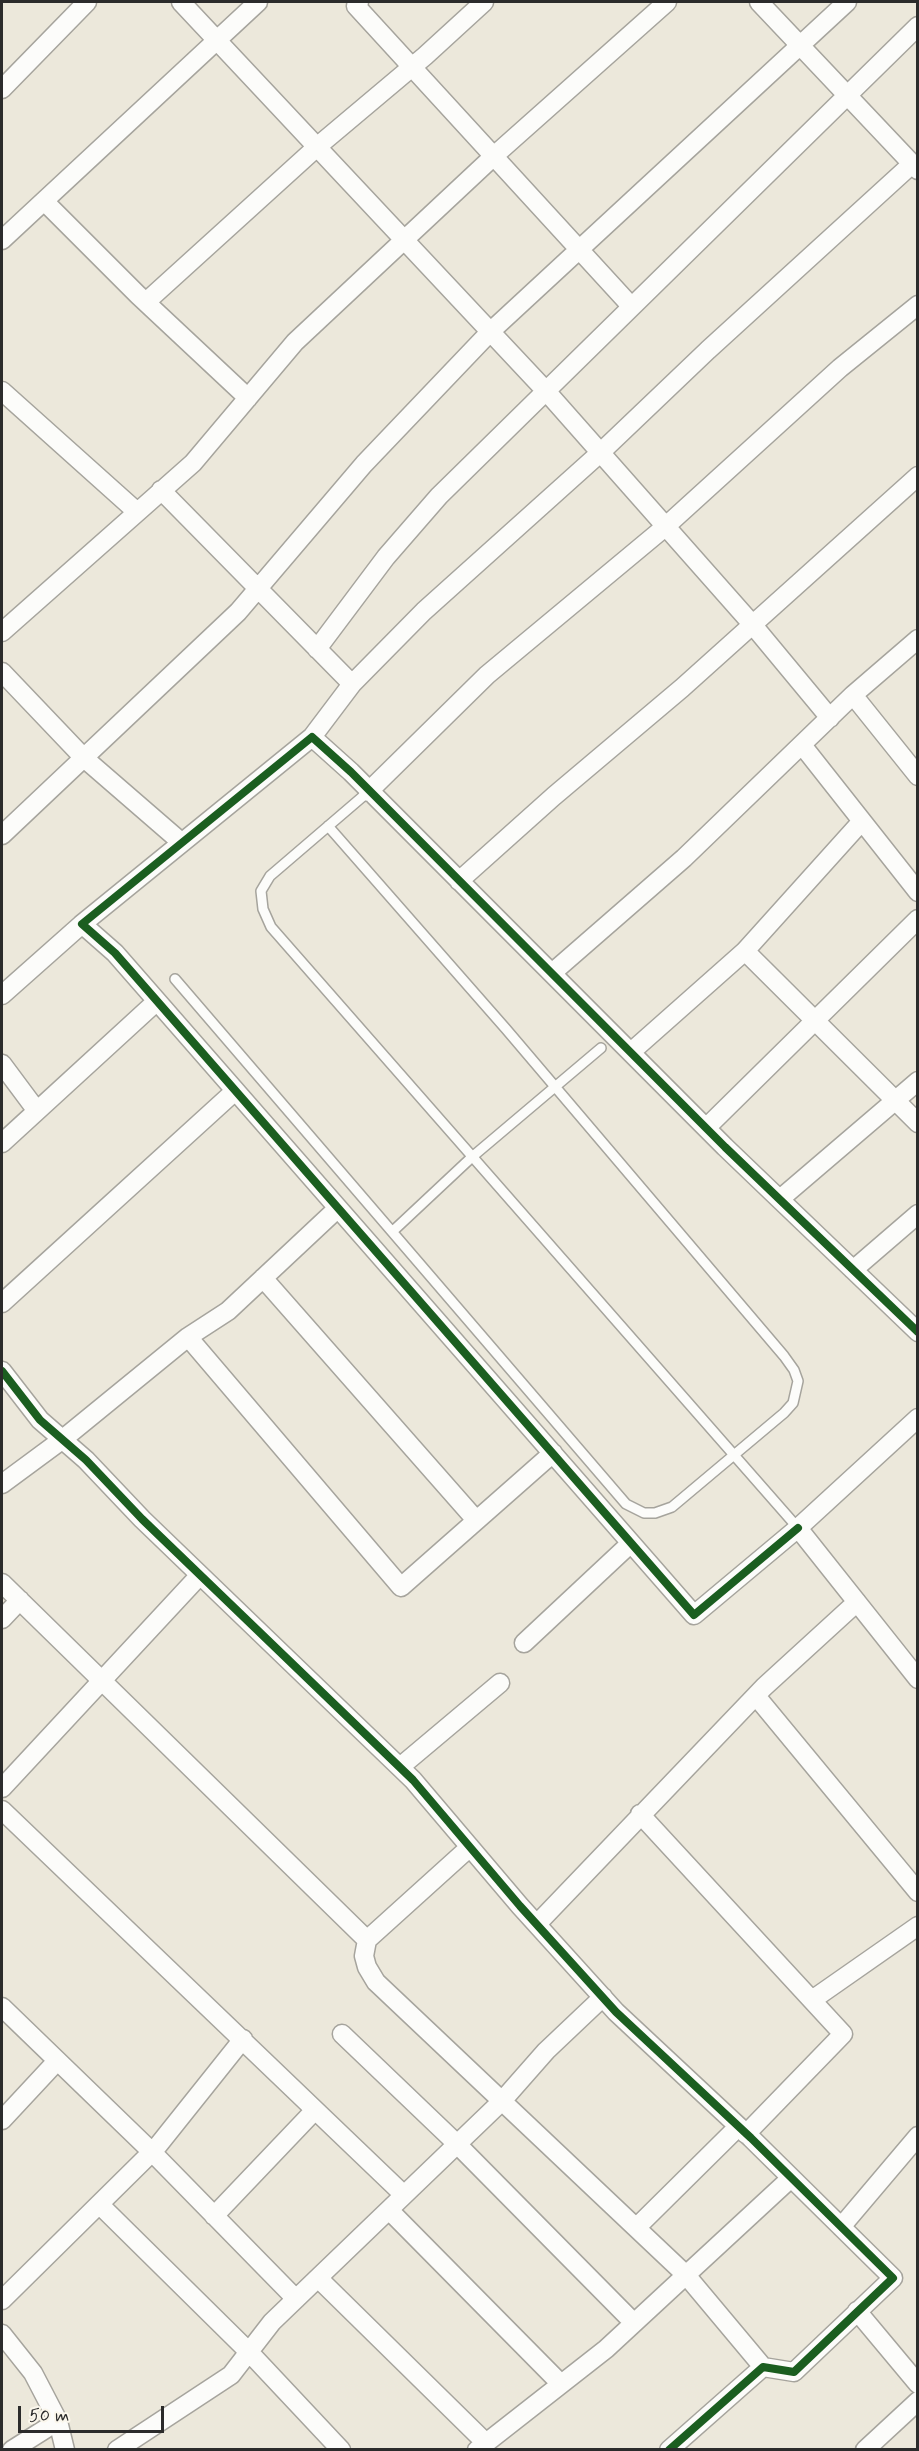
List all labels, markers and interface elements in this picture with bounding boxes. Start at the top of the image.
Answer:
scale bar [21,2394,166,2432]
text: 50 m [29,2404,69,2428]

